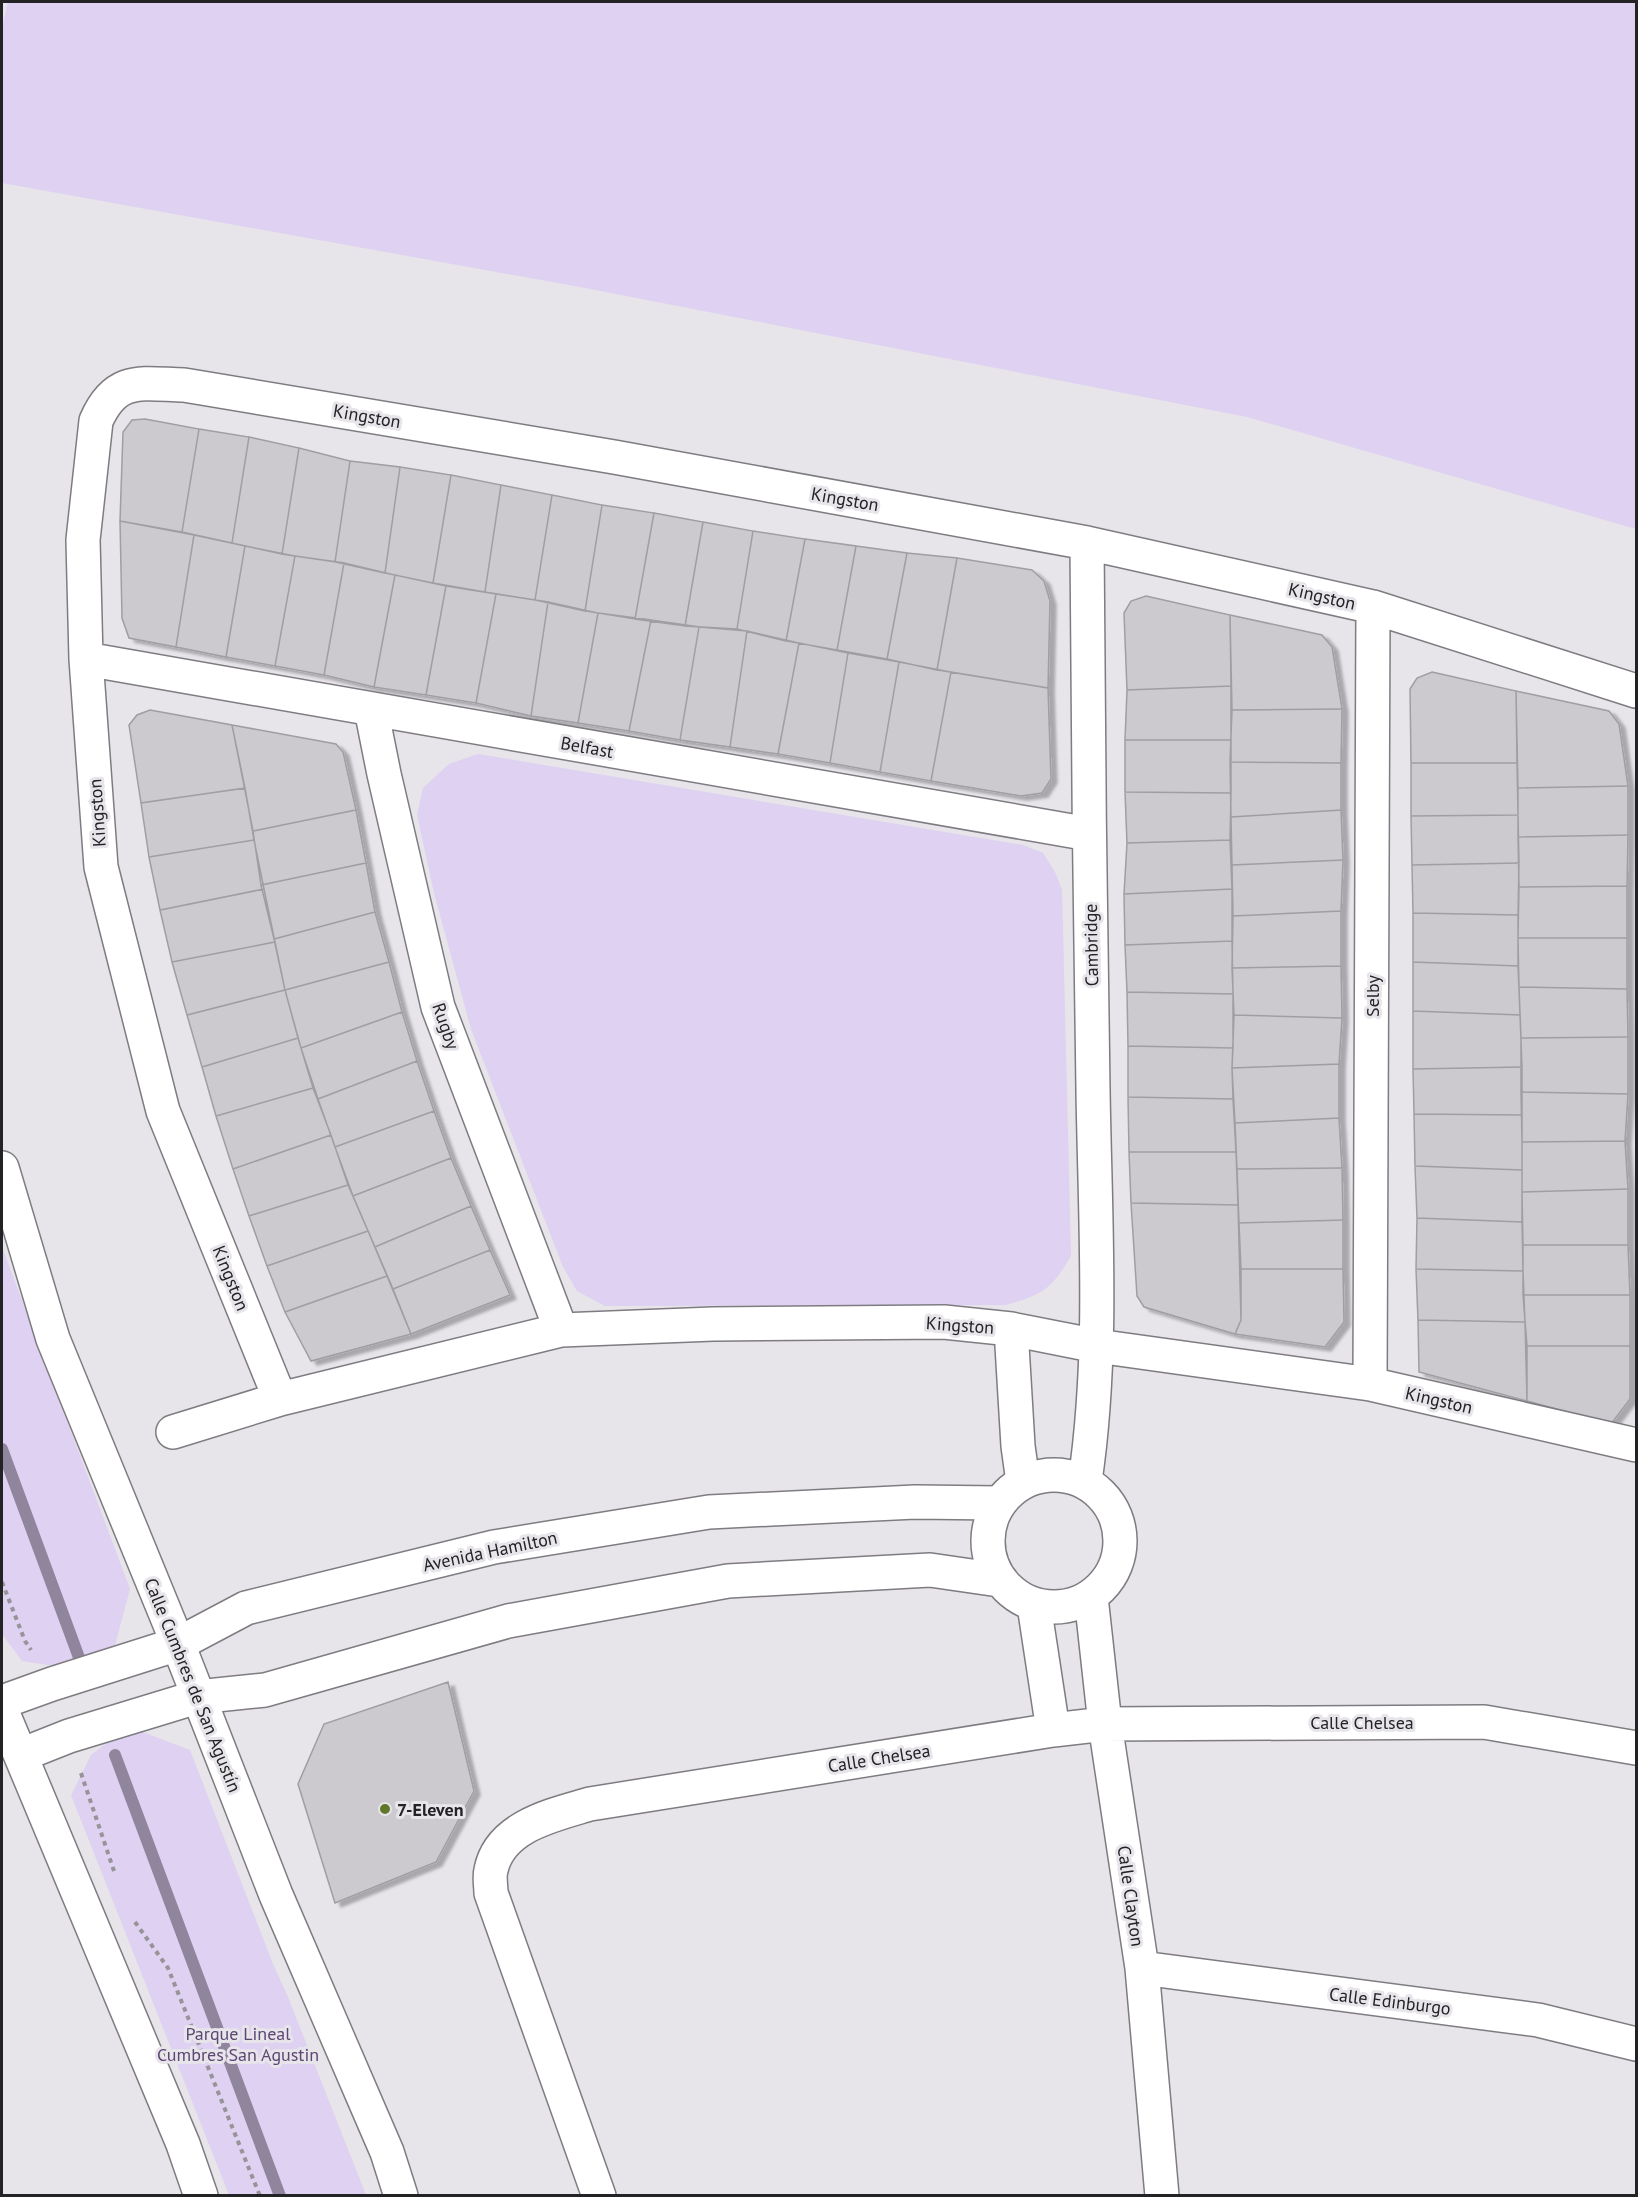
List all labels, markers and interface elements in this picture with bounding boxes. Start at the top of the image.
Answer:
street label: Kingston [331,399,403,433]
street label: Kingston [809,482,881,516]
street label: Kingston [1286,577,1358,615]
street label: Belfast [559,731,615,763]
street label: Kingston [83,778,111,848]
street label: Cambridge [1079,903,1103,987]
street label: Selby [1361,974,1384,1017]
street label: Rugby [427,1000,465,1053]
street label: Kingston [208,1242,254,1314]
street label: Kingston [925,1311,995,1339]
street label: Kingston [1403,1381,1475,1419]
street label: Avenida Hamilton [421,1526,559,1576]
street label: Calle Cumbres de San Agustín [139,1574,247,1796]
street label: Calle Chelsea [1310,1711,1414,1734]
street label: Calle Chelsea [826,1739,932,1777]
place label: 7-Eleven [397,1798,464,1821]
marker: 7-Eleven [378,1802,392,1816]
street label: Calle Clayton [1113,1844,1149,1948]
street label: Calle Edinburgo [1328,1982,1452,2020]
park label: Parque Lineal Cumbres San Agustin [157,2022,319,2066]

